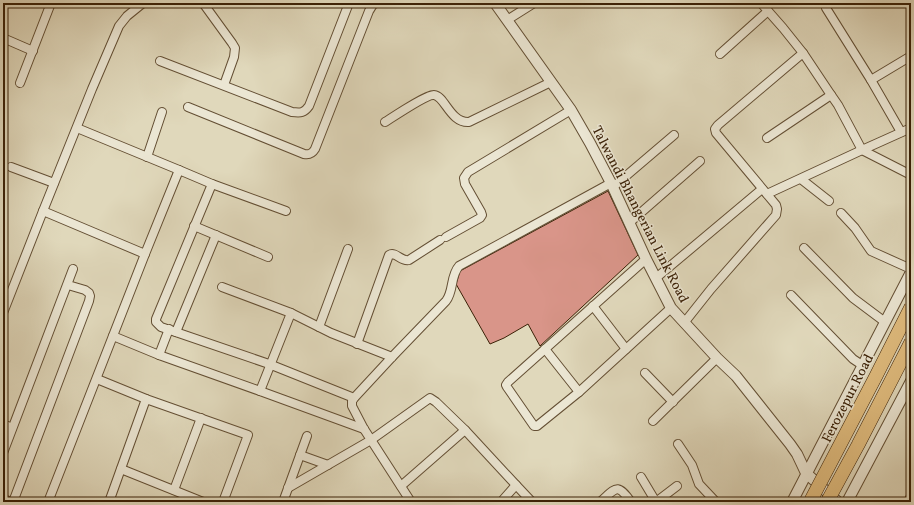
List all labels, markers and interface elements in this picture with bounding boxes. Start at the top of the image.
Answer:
street label: Talwandi Bhangerian Link Road [587,123,693,307]
street label: Ferozepur Road [818,351,879,446]

